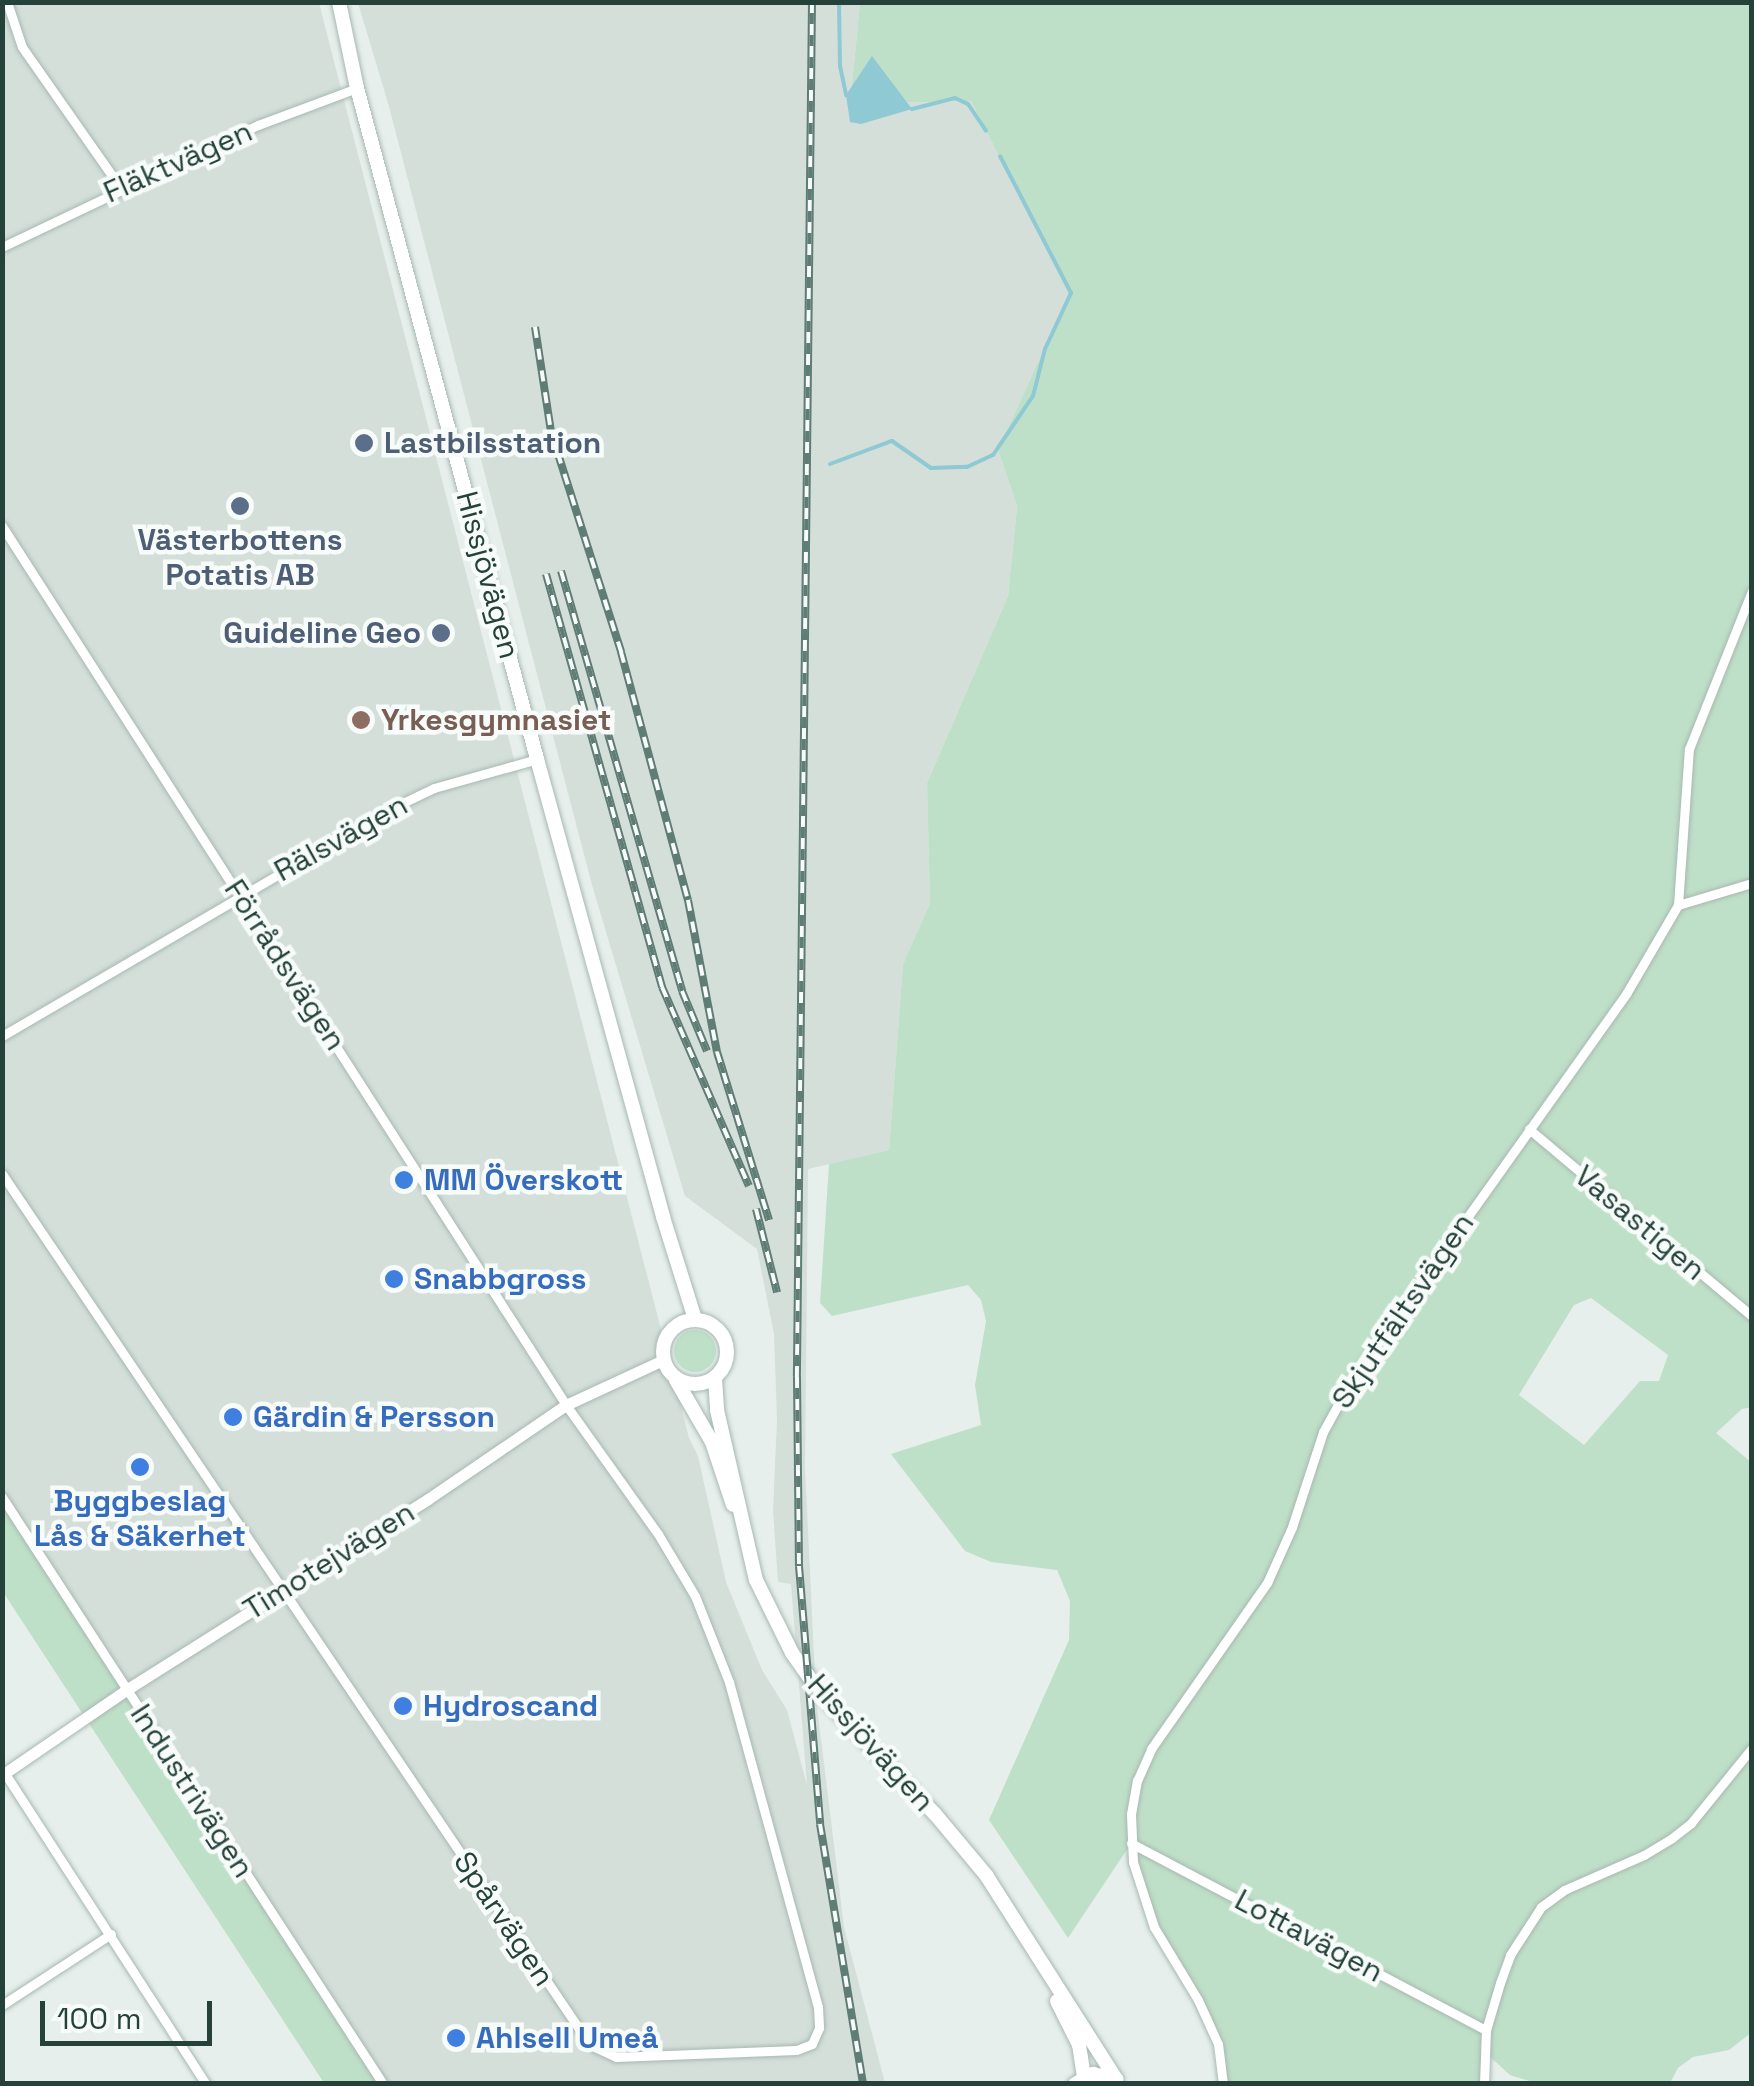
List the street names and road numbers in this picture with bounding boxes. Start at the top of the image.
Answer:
street label: Fläktvägen [98,113,258,211]
street label: Hissjövägen [448,487,528,663]
street label: Rälsvägen [268,787,414,889]
street label: Förrådsvägen [217,873,353,1057]
street label: Vasastigen [1567,1158,1713,1288]
street label: Skjutfältsvägen [1324,1207,1482,1415]
street label: Timotejvägen [237,1494,421,1628]
street label: Hissjövägen [800,1667,942,1819]
street label: Industrivägen [123,1698,261,1884]
street label: Spårvägen [446,1845,562,1993]
street label: Lottavägen [1229,1882,1389,1990]

